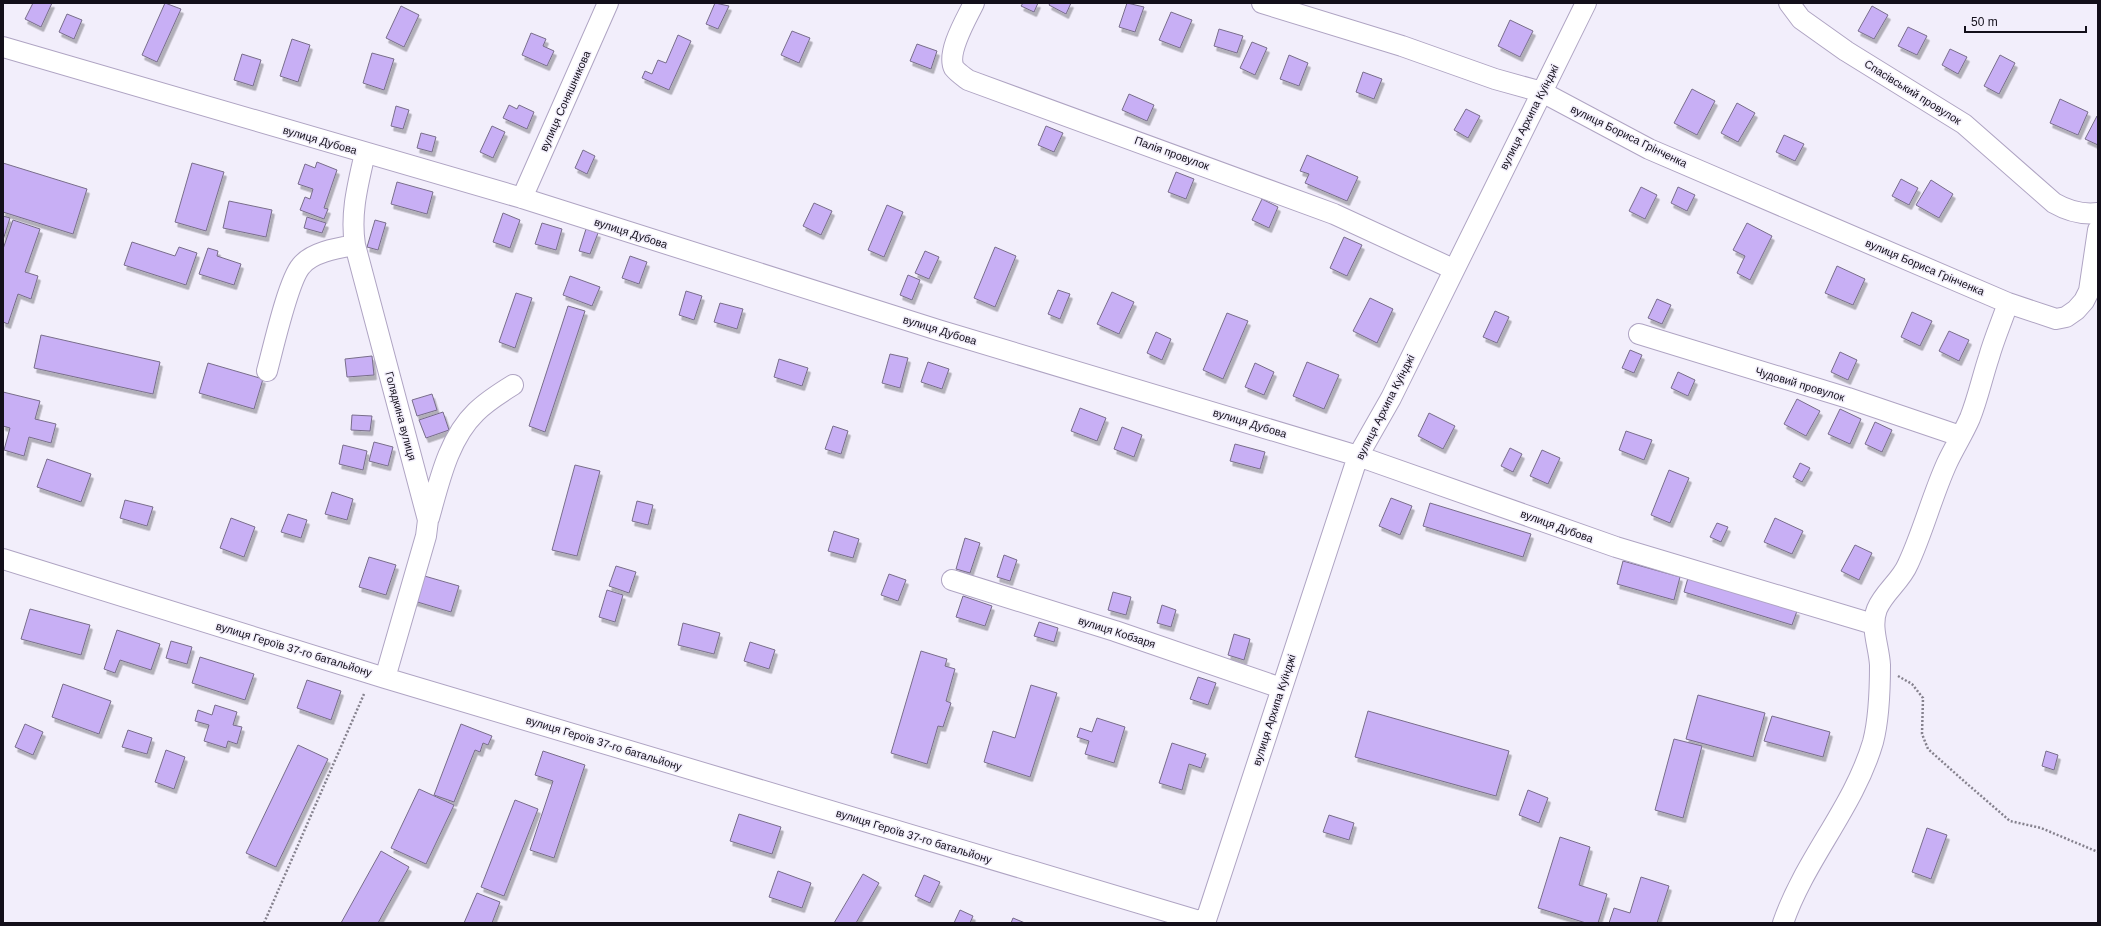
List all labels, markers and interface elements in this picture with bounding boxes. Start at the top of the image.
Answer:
scale bar [1965,8,2086,34]
text: 50 m [1971,15,1998,29]
street label: вулиця Соняшникова [537,48,593,153]
street label: Спасівський провулок [1862,57,1964,127]
street label: вулиця Архипа Куїнджі [1497,63,1561,171]
street label: вулиця Бориса Грінченка [1569,103,1690,170]
street label: вулиця Дубова [282,124,359,157]
street label: Палія провулок [1133,134,1211,172]
street label: вулиця Дубова [593,216,670,251]
street label: вулиця Бориса Грінченка [1864,236,1987,298]
street label: вулиця Дубова [902,313,979,347]
street label: вулиця Архипа Куїнджі [1353,353,1417,461]
street label: Чудовий провулок [1754,365,1846,403]
street label: Голядкина вулиця [383,370,419,462]
street label: вулиця Дубова [1212,406,1289,440]
street label: вулиця Дубова [1519,507,1596,545]
street label: вулиця Кобзаря [1077,614,1157,650]
street label: вулиця Героїв 37-го батальйону [215,620,374,679]
street label: вулиця Архипа Куїнджі [1250,653,1298,767]
street label: вулиця Героїв 37-го батальйону [525,714,684,773]
street label: вулиця Героїв 37-го батальйону [835,807,994,866]

